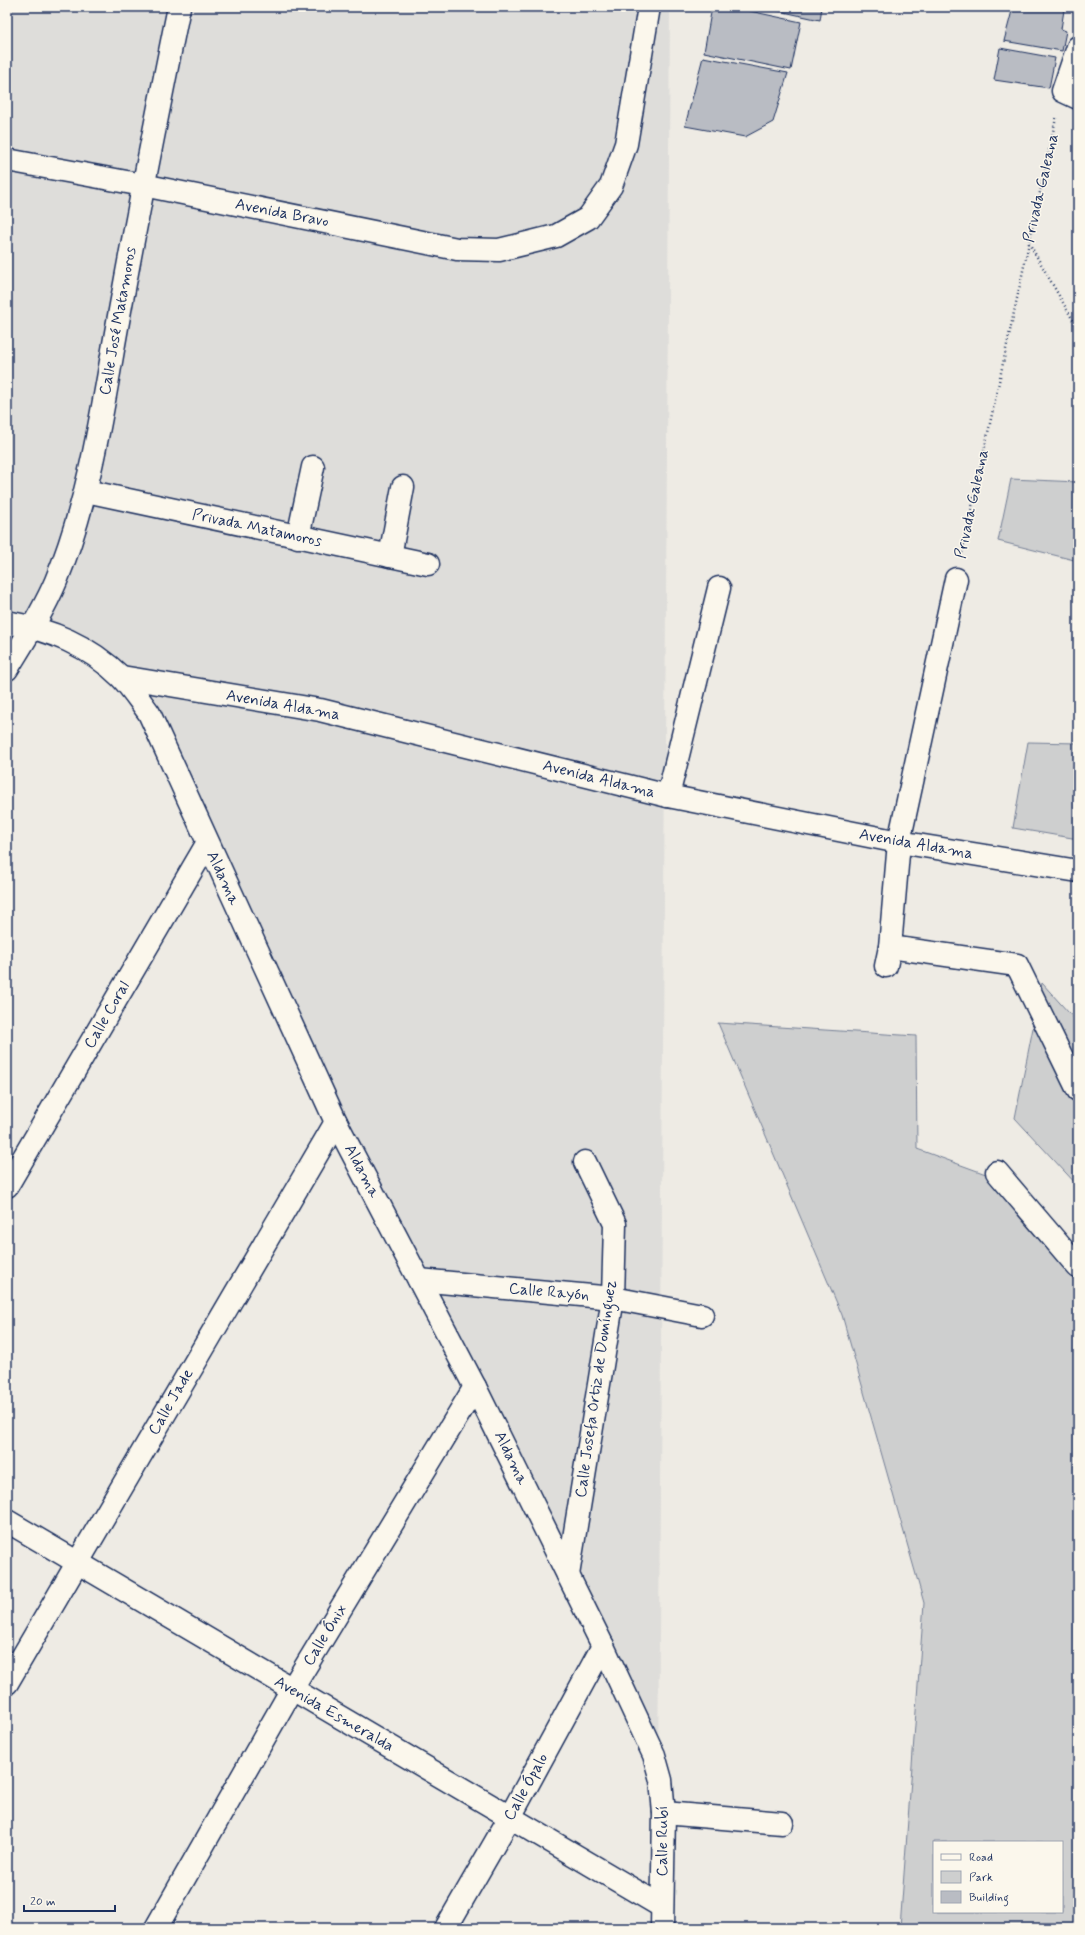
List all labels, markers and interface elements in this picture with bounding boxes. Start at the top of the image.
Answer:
street label: Privada Galeana [1018,131,1064,245]
street label: Avenida Bravo [233,194,331,232]
street label: Calle José Matamoros [95,245,141,397]
street label: Privada Galeana [950,447,994,561]
street label: Privada Matamoros [190,504,324,552]
street label: Avenida Aldama [224,685,342,725]
street label: Avenida Aldama [541,755,657,803]
street label: Avenida Aldama [857,824,975,864]
street label: Aldama [201,848,245,909]
street label: Calle Coral [79,978,135,1052]
street label: Aldama [339,1141,385,1202]
street label: Calle Rayón [508,1278,590,1306]
street label: Calle Josefa Ortiz de Domínguez [570,1279,623,1499]
street label: Calle Jade [144,1365,199,1439]
street label: Aldama [489,1428,533,1489]
street label: Calle Ónix [298,1600,352,1670]
street label: Avenida Esmeralda [270,1671,398,1757]
street label: Calle Ópalo [499,1750,553,1824]
street label: Calle Rubí [652,1805,673,1877]
legend [933,1841,1063,1913]
text: Road [969,1850,993,1866]
text: Park [969,1870,993,1886]
scale bar [24,1887,115,1913]
text: Building [969,1890,1009,1907]
text: 20 m [30,1894,56,1910]

